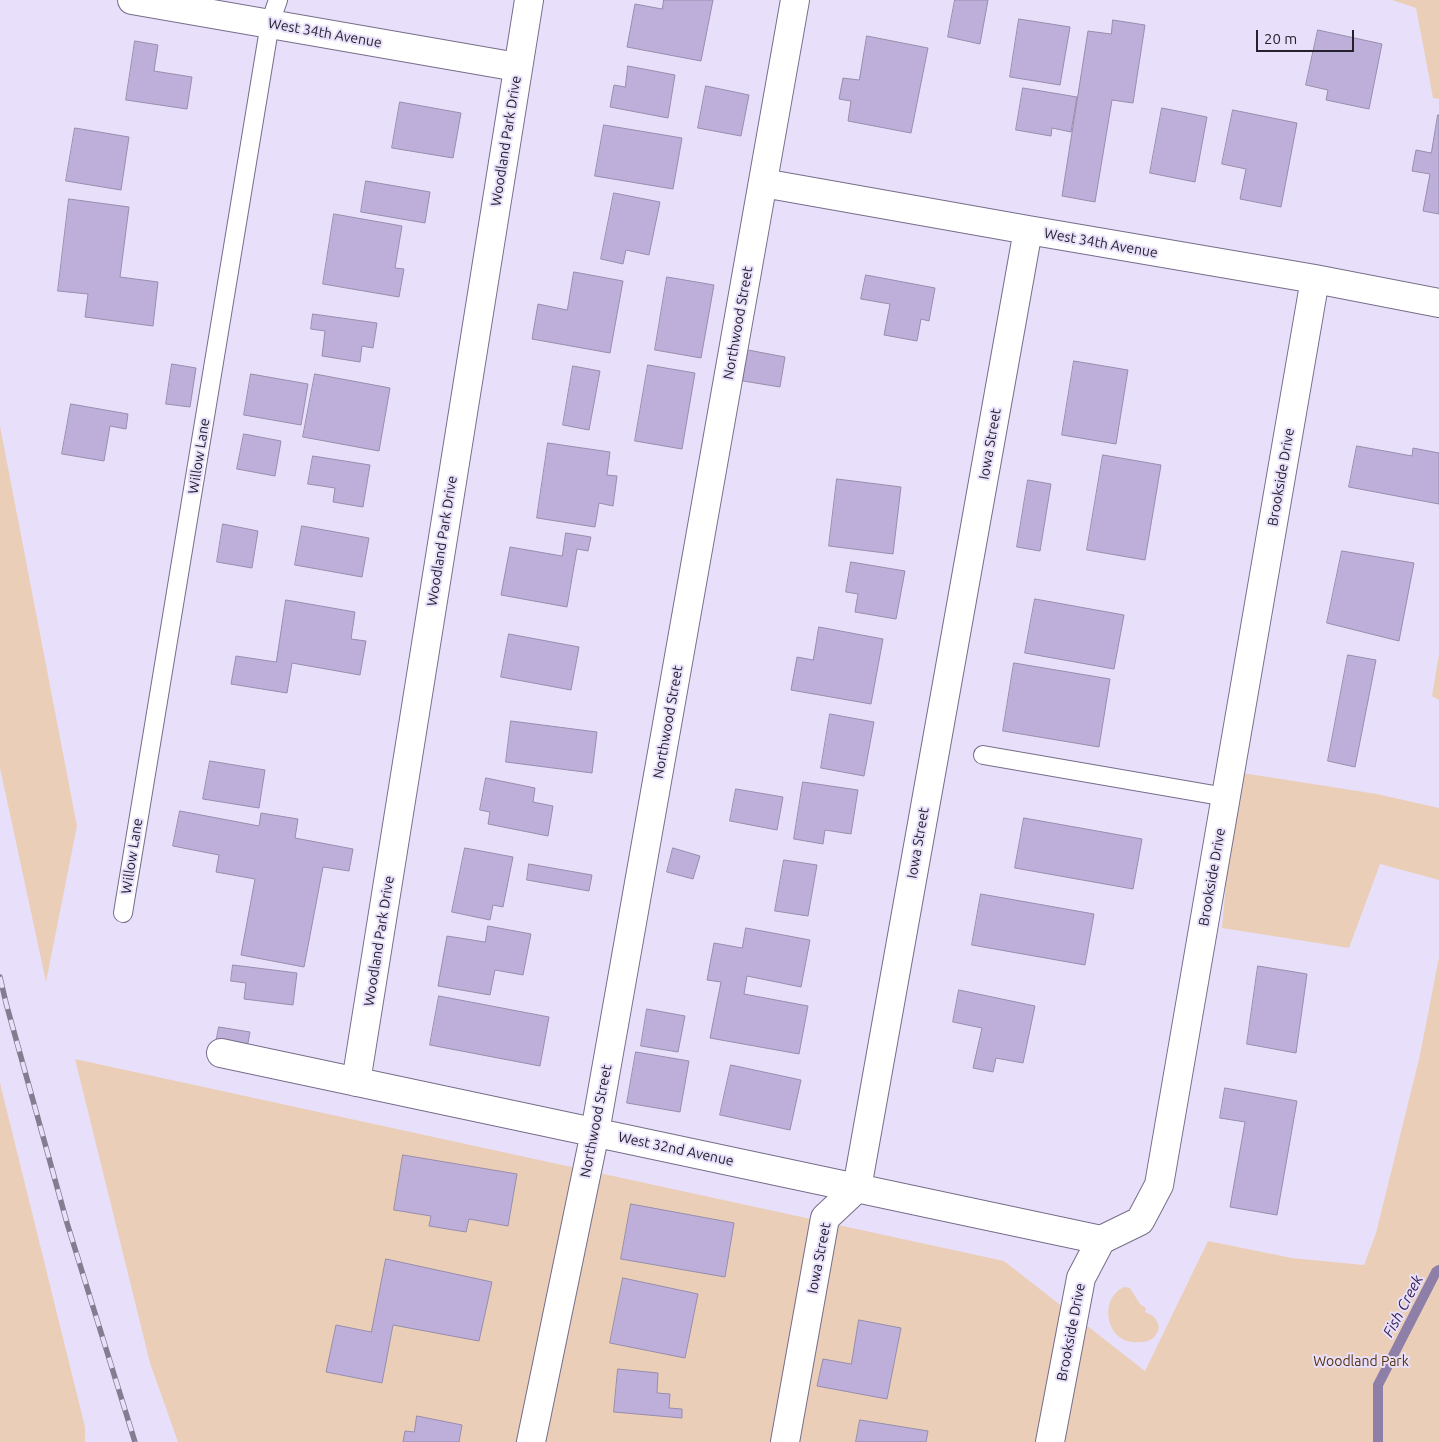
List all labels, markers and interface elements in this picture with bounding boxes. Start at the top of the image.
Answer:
street label: West 34th Avenue [267,15,383,51]
scale bar [1259,20,1356,52]
text: 20 m [1264,30,1297,47]
street label: Woodland Park Drive [487,75,525,207]
street label: West 34th Avenue [1043,225,1159,261]
street label: Northwood Street [720,265,756,381]
street label: Iowa Street [975,407,1005,481]
street label: Willow Lane [185,417,213,495]
street label: Brookside Drive [1264,427,1298,527]
street label: Woodland Park Drive [423,475,461,607]
street label: Northwood Street [650,664,686,780]
street label: Iowa Street [903,806,933,880]
street label: Willow Lane [118,817,146,895]
street label: Brookside Drive [1195,827,1229,927]
street label: Woodland Park Drive [360,875,398,1007]
street label: Northwood Street [577,1063,615,1179]
street label: West 32nd Avenue [617,1129,735,1169]
street label: Iowa Street [804,1221,834,1295]
water label: Fish Creek [1379,1272,1427,1340]
street label: Brookside Drive [1053,1282,1089,1382]
park label: Woodland Park [1313,1353,1409,1369]

